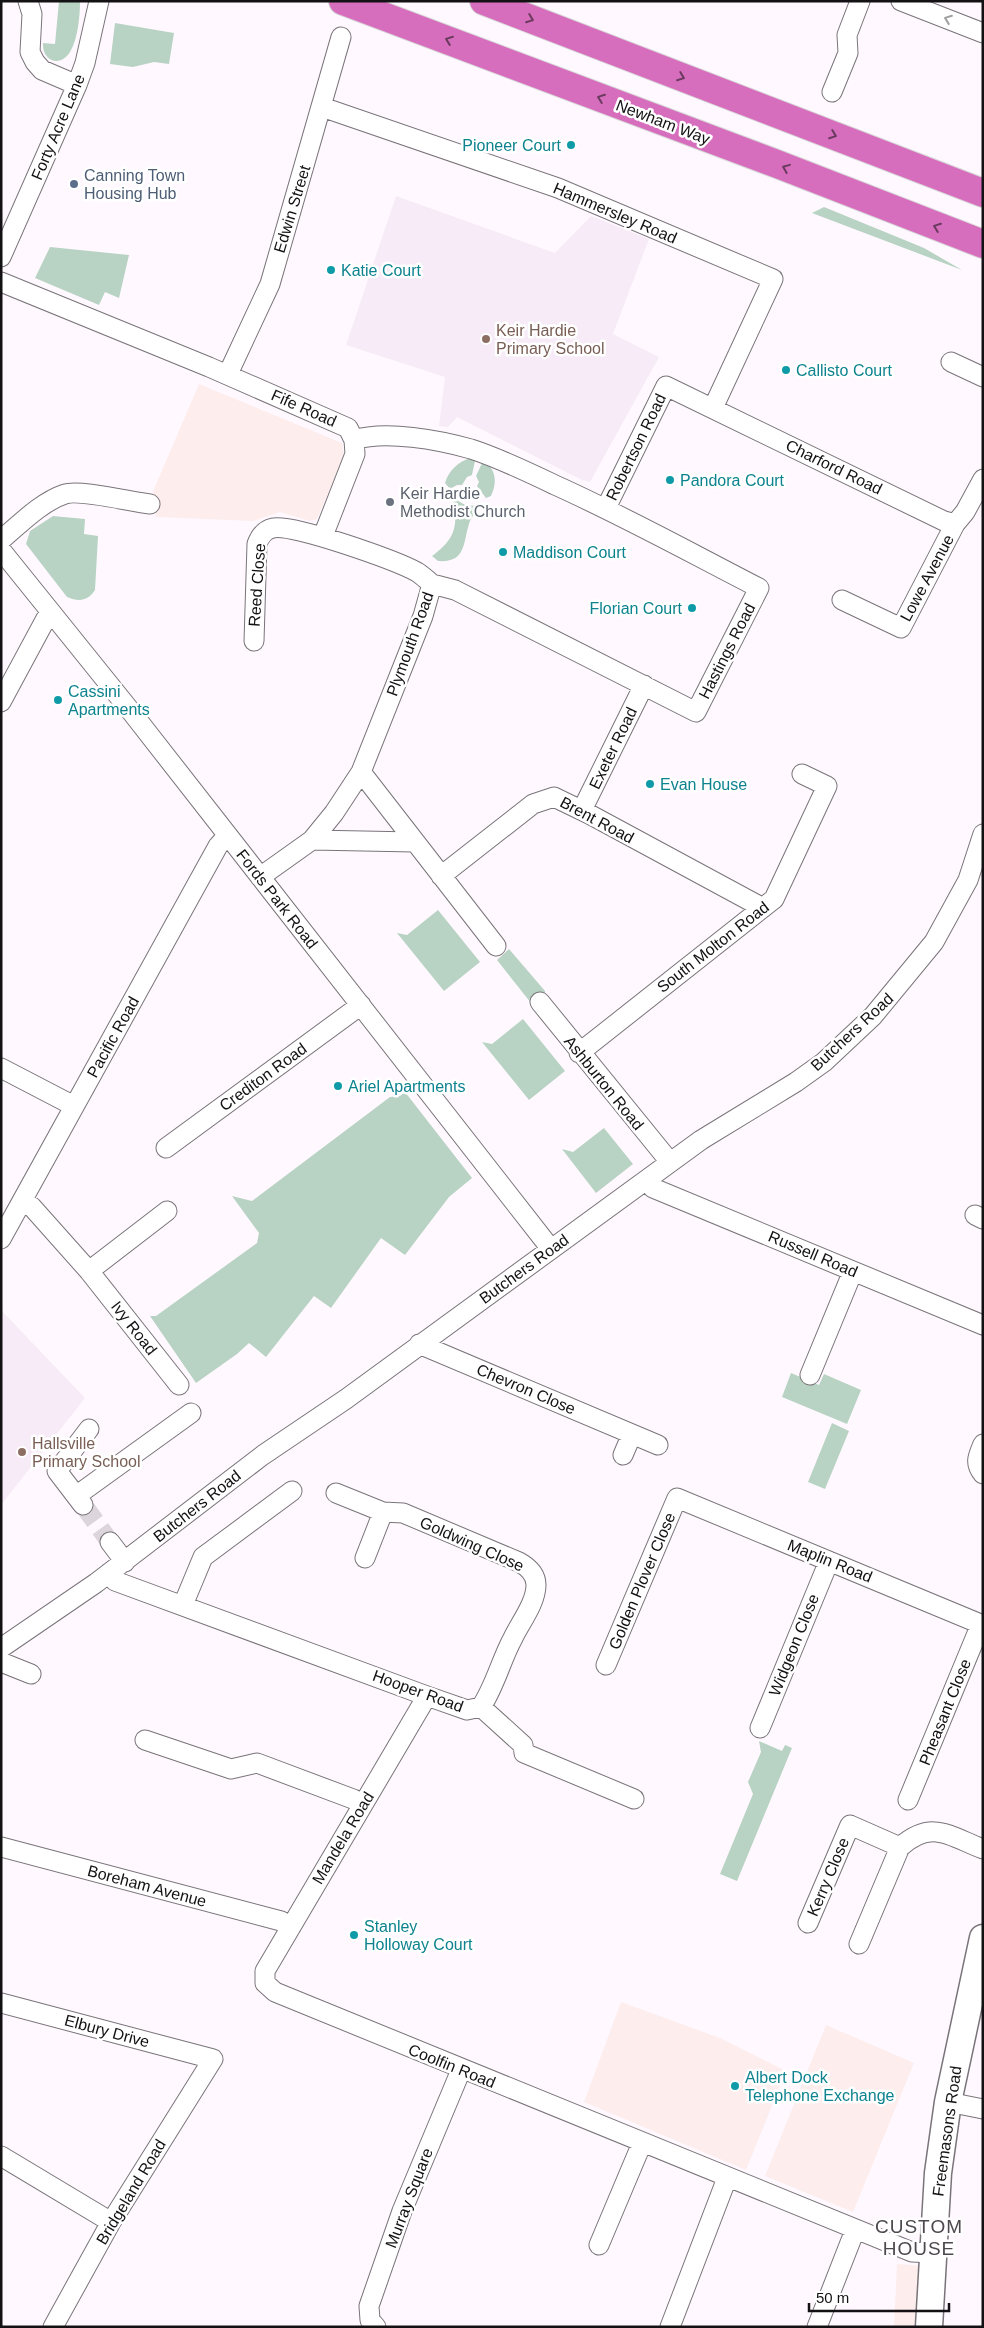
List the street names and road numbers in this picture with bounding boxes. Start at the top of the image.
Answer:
street label: Forty Acre Lane [28,72,88,182]
street label: Newham Way [614,96,712,148]
street label: Edwin Street [271,163,314,255]
street label: Hammersley Road [551,179,679,247]
street label: Fife Road [269,386,339,430]
street label: Robertson Road [603,391,669,503]
street label: Charford Road [783,436,885,498]
street label: Lowe Avenue [897,532,957,624]
street label: Reed Close [246,543,268,627]
street label: Plymouth Road [383,590,437,698]
street label: Hastings Road [696,600,758,702]
street label: Exeter Road [586,704,640,792]
street label: Brent Road [557,793,637,847]
street label: Fords Park Road [233,846,321,952]
street label: South Molton Road [654,898,772,996]
street label: Butchers Road [807,990,897,1074]
street label: Pacific Road [84,994,142,1080]
street label: Ashburton Road [561,1033,647,1133]
street label: Crediton Road [216,1040,310,1114]
street label: Russell Road [766,1228,860,1280]
street label: Butchers Road [476,1231,572,1307]
street label: Ivy Road [108,1298,160,1358]
street label: Chevron Close [474,1361,578,1418]
street label: Butchers Road [150,1467,244,1545]
street label: Golden Plover Close [606,1510,679,1652]
street label: Goldwing Close [417,1513,527,1575]
street label: Maplin Road [785,1536,875,1586]
street label: Widgeon Close [766,1591,822,1698]
street label: Pheasant Close [916,1656,974,1768]
street label: Hooper Road [370,1667,466,1715]
street label: Mandela Road [309,1789,377,1887]
street label: Kerry Close [804,1835,852,1919]
street label: Boreham Avenue [86,1862,208,1910]
street label: Elbury Drive [63,2012,151,2051]
street label: Coolfin Road [406,2041,498,2091]
street label: Freemasons Road [929,2065,965,2197]
street label: Bridgeland Road [93,2137,169,2247]
street label: Murray Square [382,2145,436,2250]

